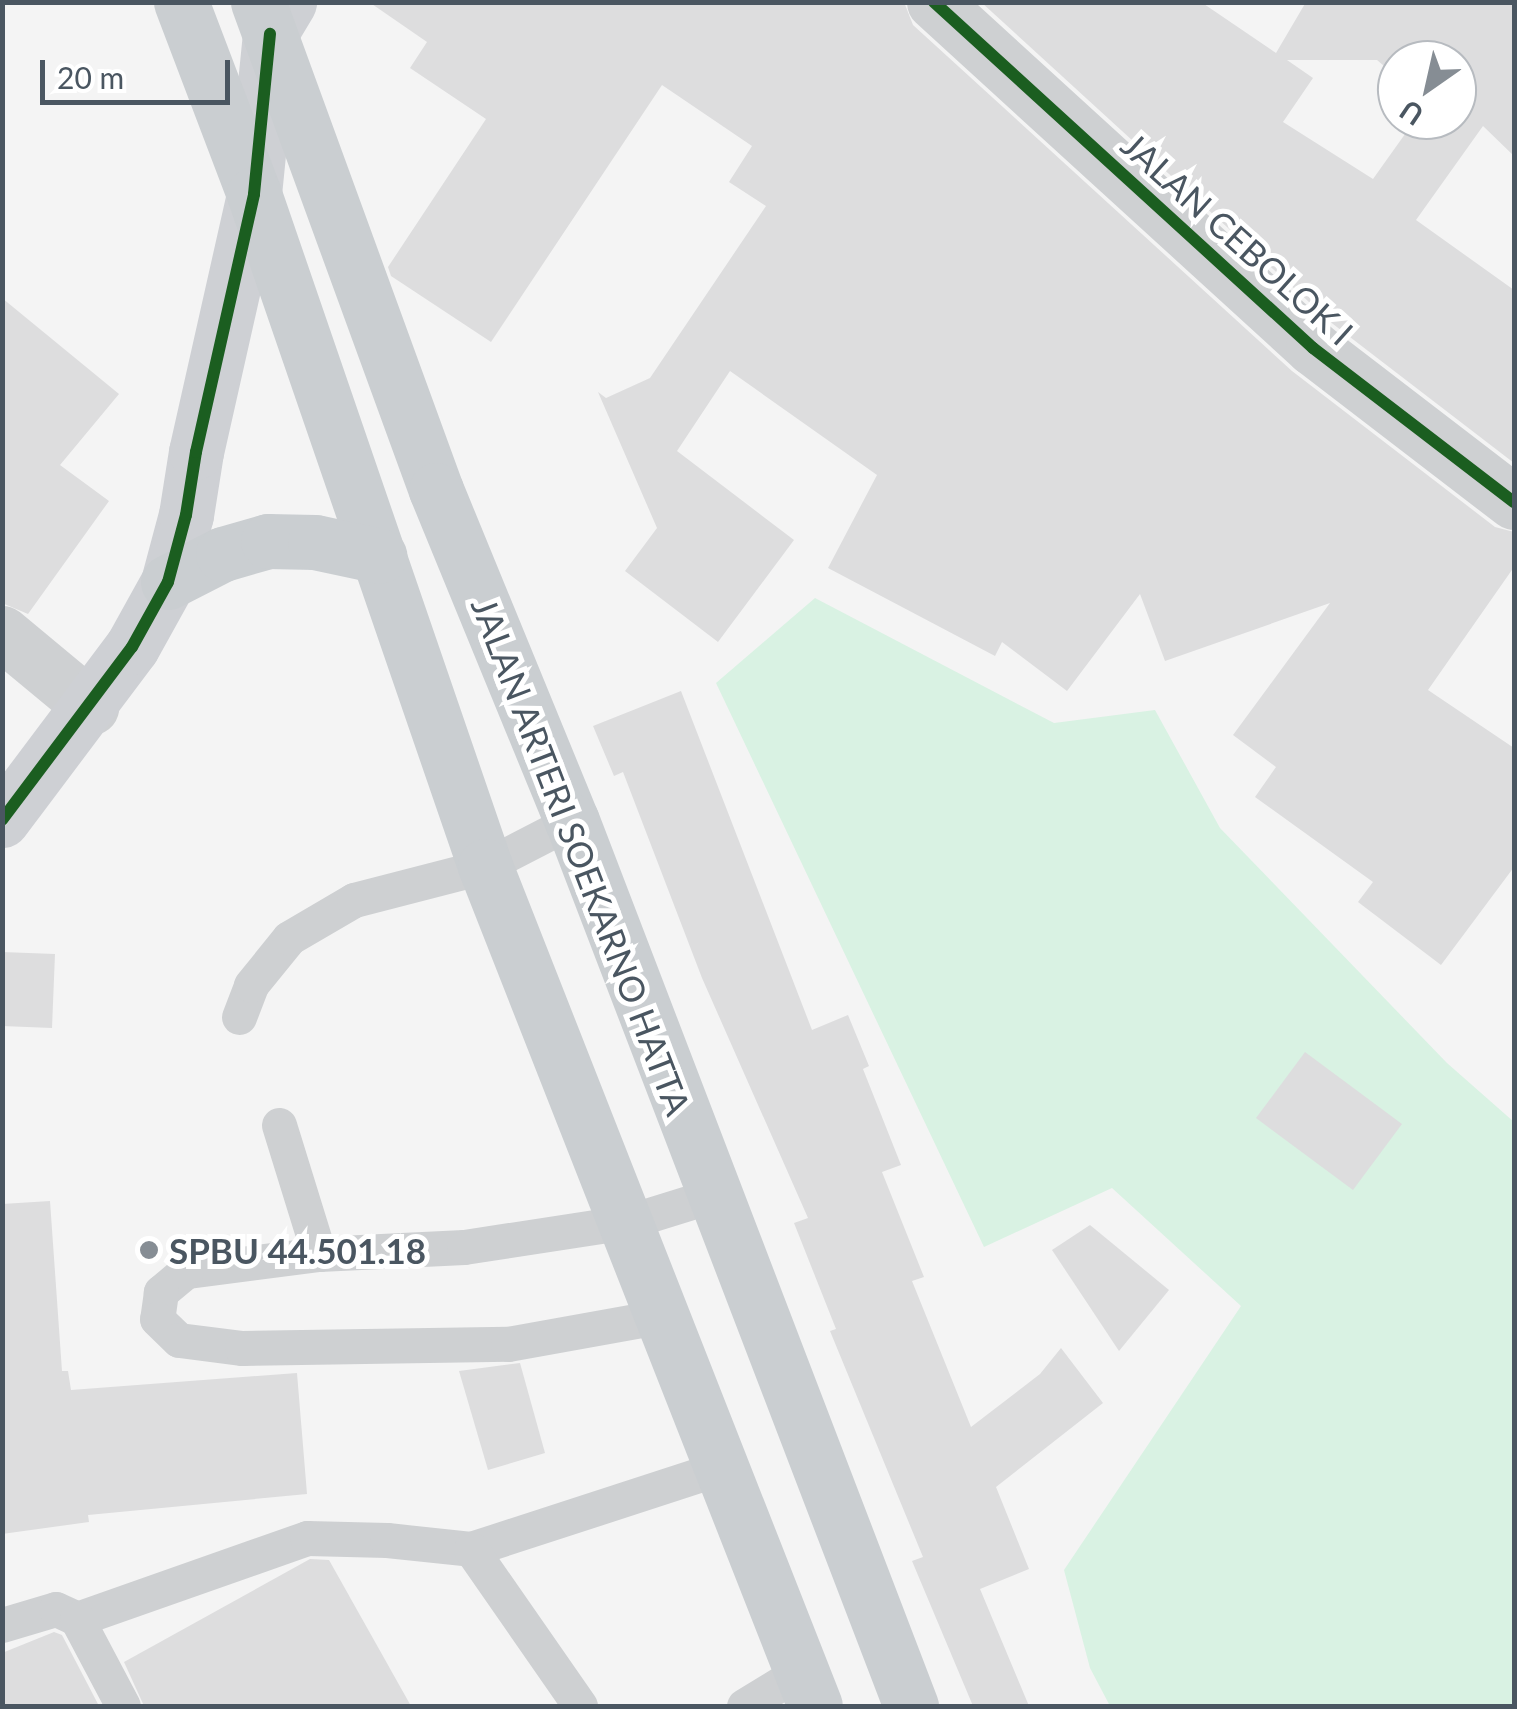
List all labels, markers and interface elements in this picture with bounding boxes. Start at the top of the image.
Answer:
scale bar [45,40,235,102]
north arrow [1377,40,1477,140]
text: 20 m [57,59,124,95]
text: U [1393,93,1429,133]
street label: JALAN CEBOLOK I [1114,123,1362,353]
street label: JALAN ARTERI SOEKARNO HATTA [463,591,701,1121]
place label: SPBU 44.501.18 [169,1229,426,1271]
marker: SPBU 44.501.18 [138,1239,160,1261]

